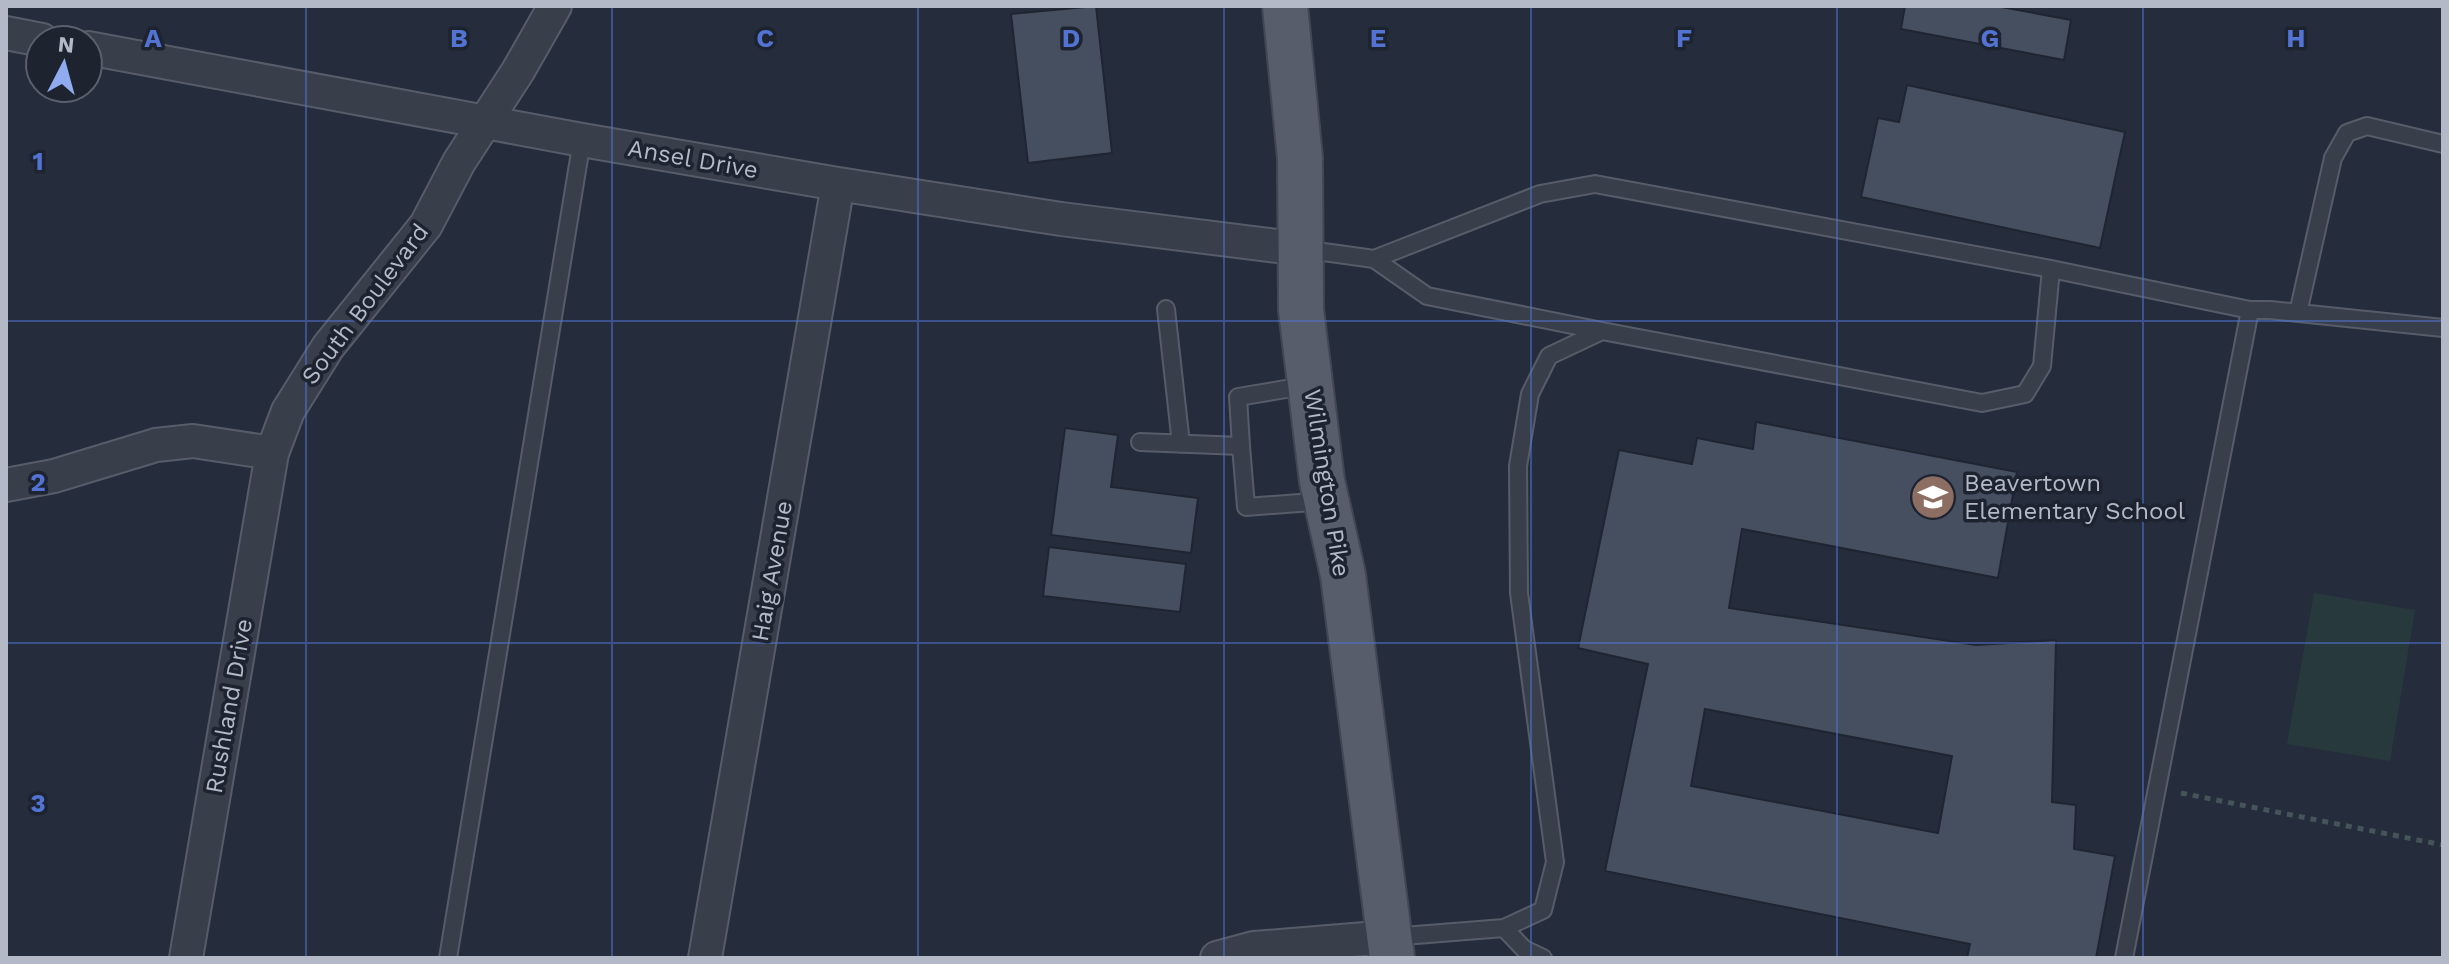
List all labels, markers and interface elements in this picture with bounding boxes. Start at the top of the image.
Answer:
text: A [144,23,162,53]
text: B [450,23,468,53]
text: C [756,23,774,53]
text: D [1062,23,1080,53]
text: E [1370,23,1386,53]
text: F [1676,23,1692,53]
text: G [1981,23,1999,53]
text: H [2286,23,2306,53]
north arrow [24,24,104,104]
text: N [57,31,75,58]
street label: Ansel Drive [626,134,760,184]
text: 1 [32,146,44,176]
street label: South Boulevard [296,218,434,390]
street label: Wilmington Pike [1298,387,1356,579]
text: 2 [30,467,46,497]
place label: Beavertown Elementary School [1964,469,2186,525]
school or university icon: Beavertown Elementary School [1909,473,1957,521]
street label: Haig Avenue [746,498,798,644]
street label: Rushland Drive [200,617,258,795]
text: 3 [30,788,46,818]

